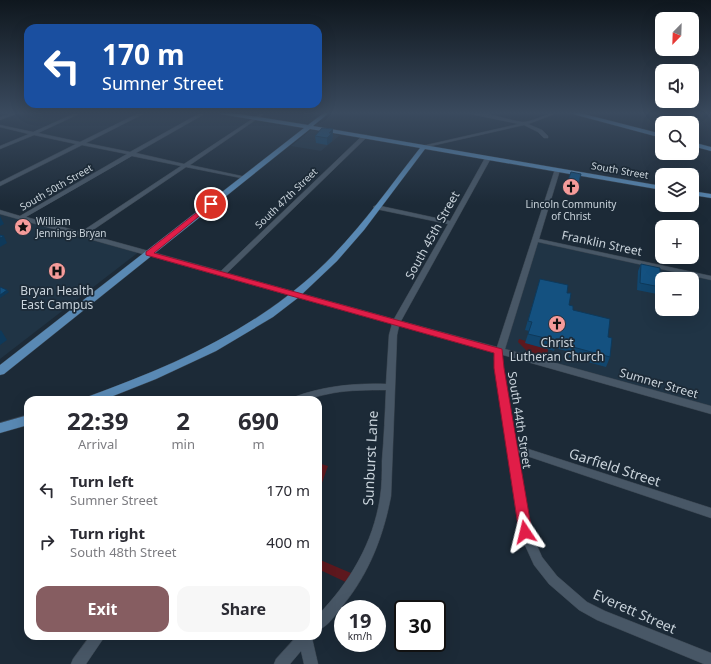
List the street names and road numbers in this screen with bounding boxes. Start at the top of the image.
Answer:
street label: South Street [590,158,650,182]
street label: South 50th Street [17,160,95,214]
street label: South 47th Street [252,164,321,231]
street label: South 45th Street [401,187,464,282]
street label: Franklin Street [560,226,644,260]
street label: Sumner Street [618,364,701,403]
street label: South 44th Street [504,370,536,471]
street label: Sunburst Lane [358,410,382,506]
street label: Garfield Street [567,443,663,491]
street label: Everett Street [590,584,680,638]

